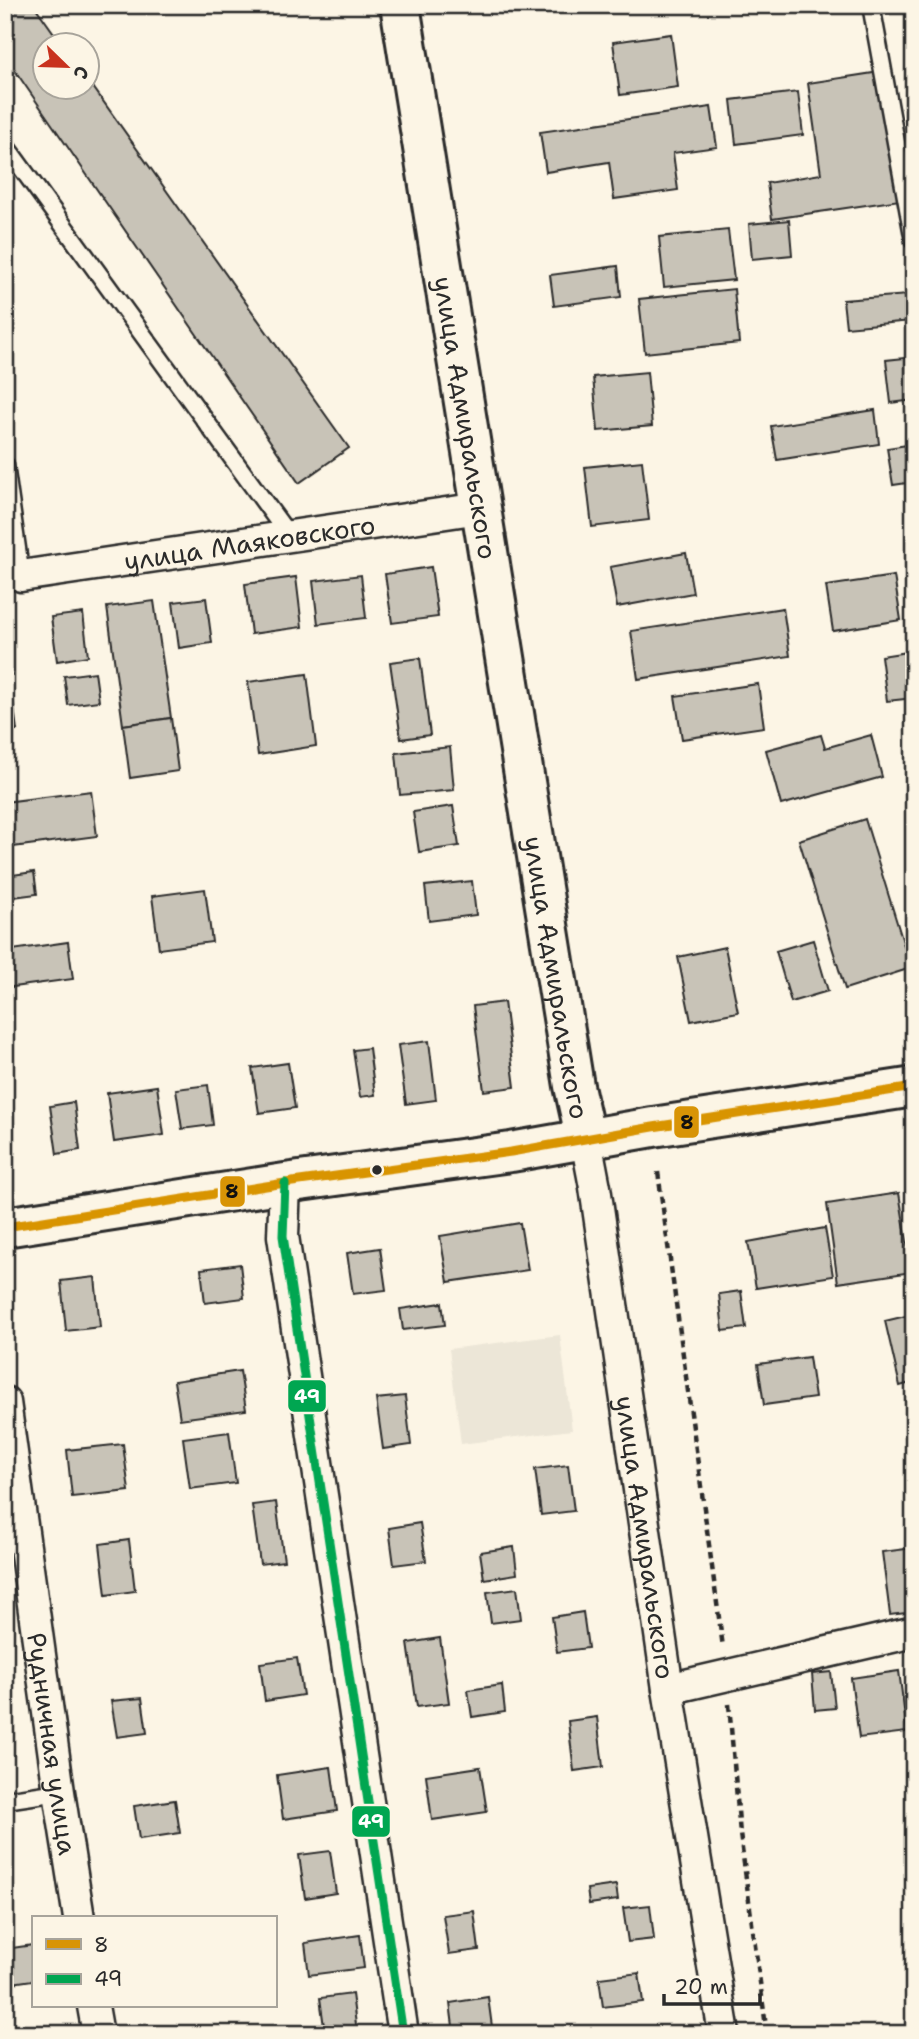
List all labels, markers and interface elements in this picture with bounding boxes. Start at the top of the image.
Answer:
north arrow [32,32,102,102]
text: С [67,62,95,83]
street label: улица Адмиральского [426,274,506,562]
street label: улица Маяковского [121,506,378,578]
street label: улица Адмиральского [517,833,598,1122]
line badge: 8 [673,1105,700,1139]
text: 8 [680,1110,694,1135]
unlabelled marker [370,1163,384,1177]
line badge: 8 [219,1175,246,1208]
text: 8 [225,1179,239,1204]
line badge: 49 [287,1379,327,1413]
text: 49 [294,1384,320,1409]
street label: улица Адмиральского [608,1393,684,1682]
street label: Рудничная улица [20,1630,86,1857]
line badge: 49 [351,1805,391,1838]
text: 49 [358,1809,384,1834]
legend [32,1916,276,2008]
text: 8 [94,1931,109,1959]
scale bar [664,1962,760,2006]
text: 49 [94,1965,123,1993]
text: 20 m [674,1973,728,2001]

